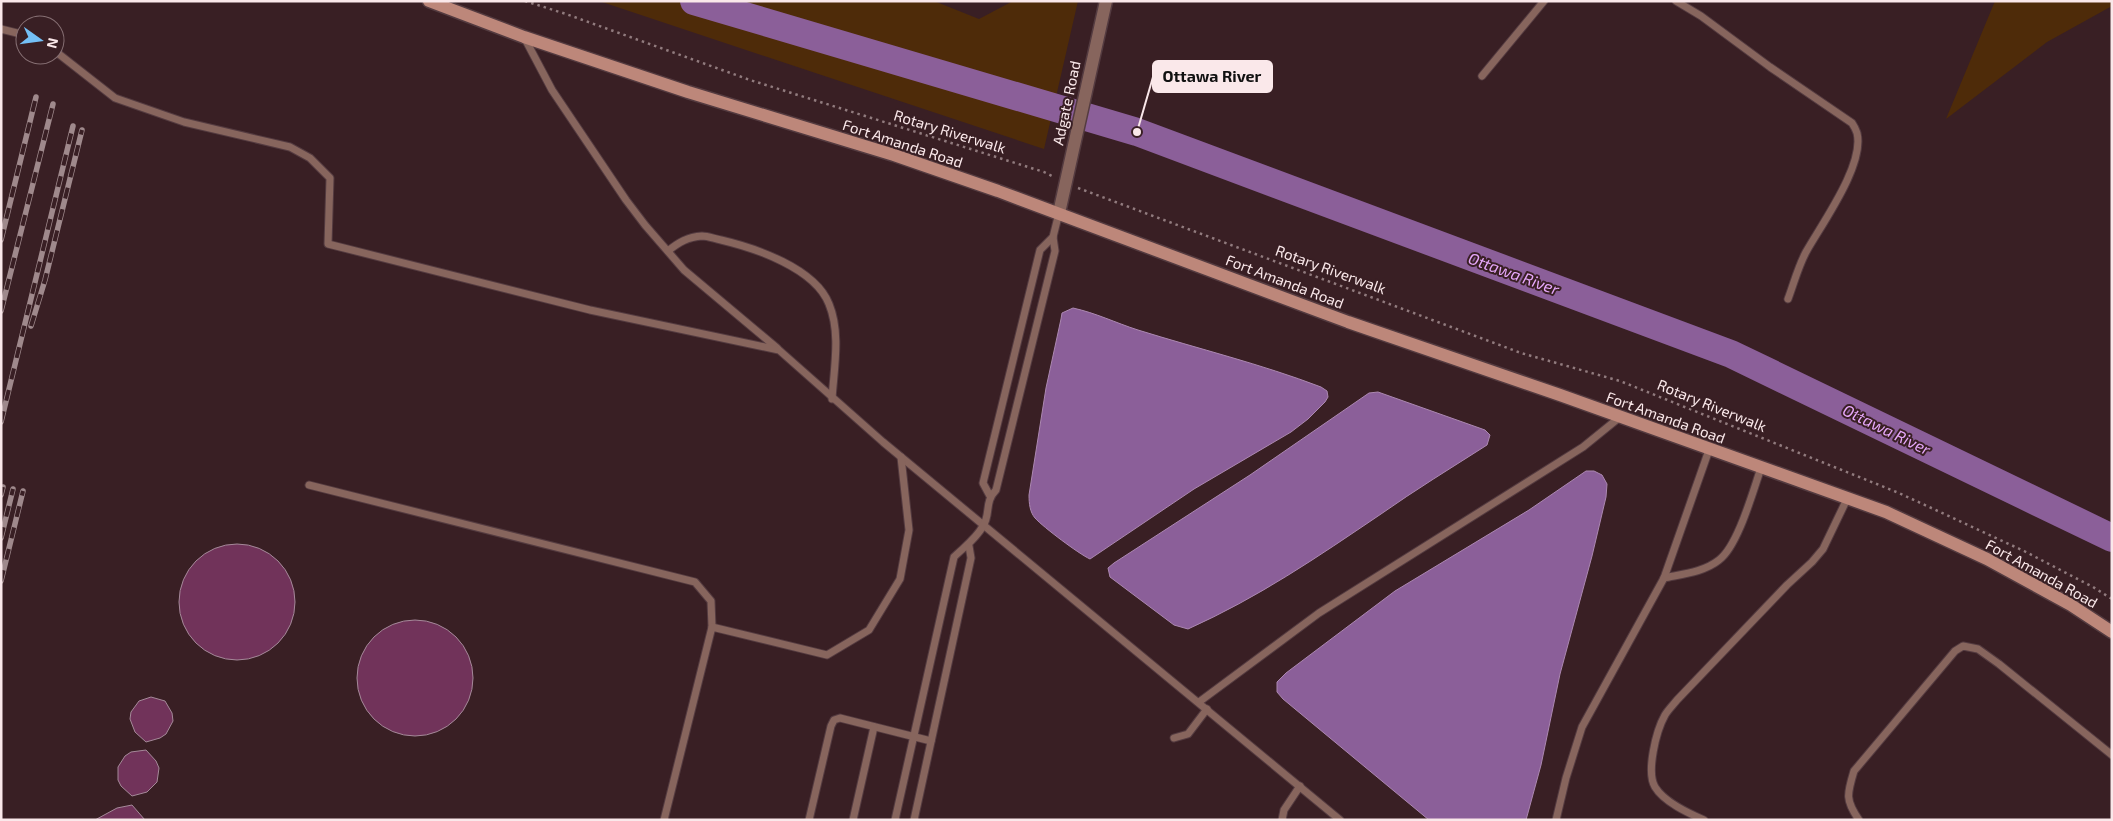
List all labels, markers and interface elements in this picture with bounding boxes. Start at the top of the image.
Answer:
north arrow [15,15,65,65]
text: N [44,36,63,50]
street label: Adgate Road [1048,59,1084,147]
callout: Ottawa River [1153,61,1272,92]
text: Ottawa River [1163,66,1262,85]
street label: Rotary Riverwalk [892,105,1009,157]
street label: Fort Amanda Road [841,115,965,171]
street label: Rotary Riverwalk [1273,241,1389,297]
water label: Ottawa River [1466,248,1563,298]
street label: Fort Amanda Road [1223,250,1347,312]
street label: Rotary Riverwalk [1655,375,1770,435]
street label: Fort Amanda Road [1604,387,1728,447]
water label: Ottawa River [1840,400,1935,459]
street label: Fort Amanda Road [1983,535,2101,611]

